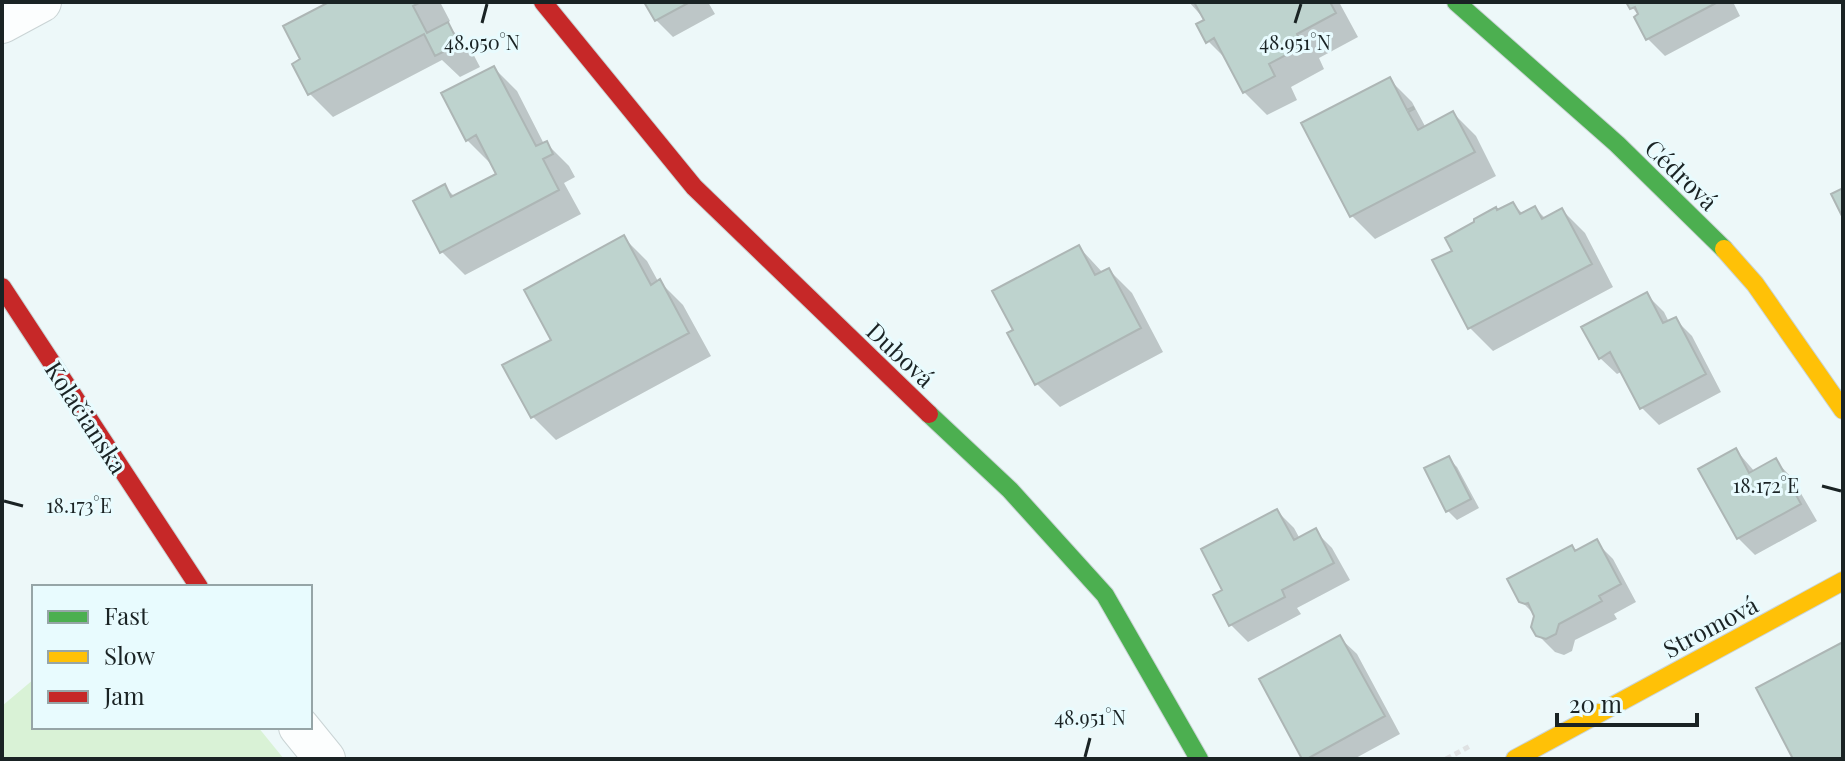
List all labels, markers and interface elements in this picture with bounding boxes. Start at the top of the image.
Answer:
text: 48.950°N [444,28,520,55]
text: 48.951°N [1259,28,1331,55]
street label: Cédrová [1639,131,1725,217]
street label: Dubová [860,315,942,393]
street label: Kolačianska [39,355,135,479]
text: 18.172°E [1733,471,1799,498]
text: 18.173°E [46,491,112,518]
legend [32,585,312,729]
street label: Stromová [1657,588,1763,664]
text: Fast [104,599,149,631]
text: Slow [104,639,156,671]
scale bar [1557,677,1697,727]
text: Jam [103,679,145,711]
text: 20 m [1569,687,1622,719]
text: 48.951°N [1054,703,1126,730]

